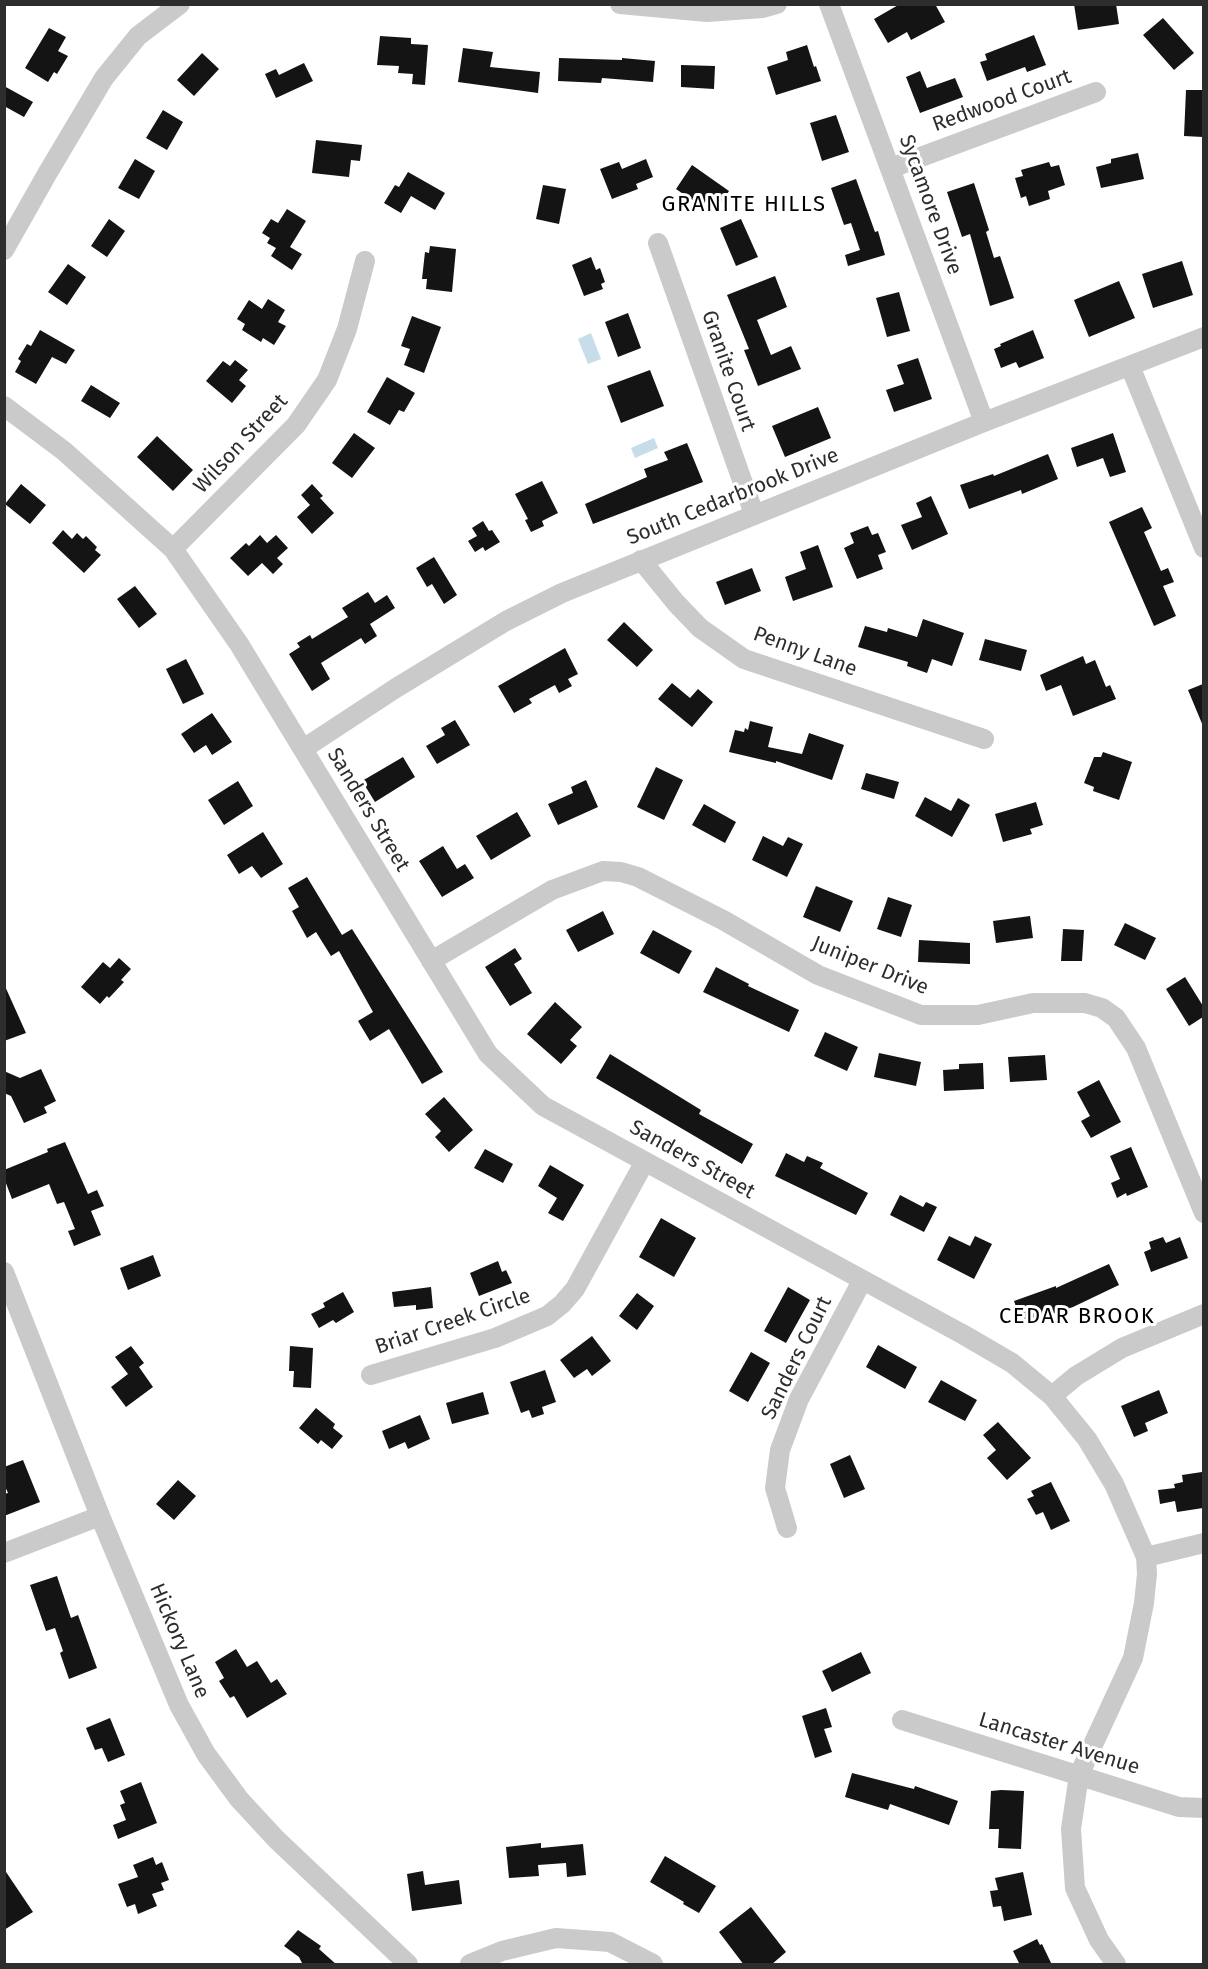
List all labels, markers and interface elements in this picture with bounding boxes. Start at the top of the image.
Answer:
street label: Redwood Court [929,64,1075,138]
street label: Sycamore Drive [893,132,967,278]
district label: GRANITE HILLS [662,192,826,218]
street label: Granite Court [696,307,760,435]
street label: Wilson Street [189,389,293,499]
street label: South Cedarbrook Drive [623,443,843,551]
street label: Penny Lane [750,622,860,682]
street label: Sanders Street [321,744,415,876]
street label: Juniper Drive [808,931,932,1001]
street label: Sanders Street [625,1115,759,1205]
street label: Briar Creek Circle [372,1284,534,1360]
street label: Sanders Court [756,1292,838,1424]
district label: CEDAR BROOK [999,1304,1155,1330]
street label: Hickory Lane [143,1580,215,1702]
street label: Lancaster Avenue [976,1708,1142,1780]

